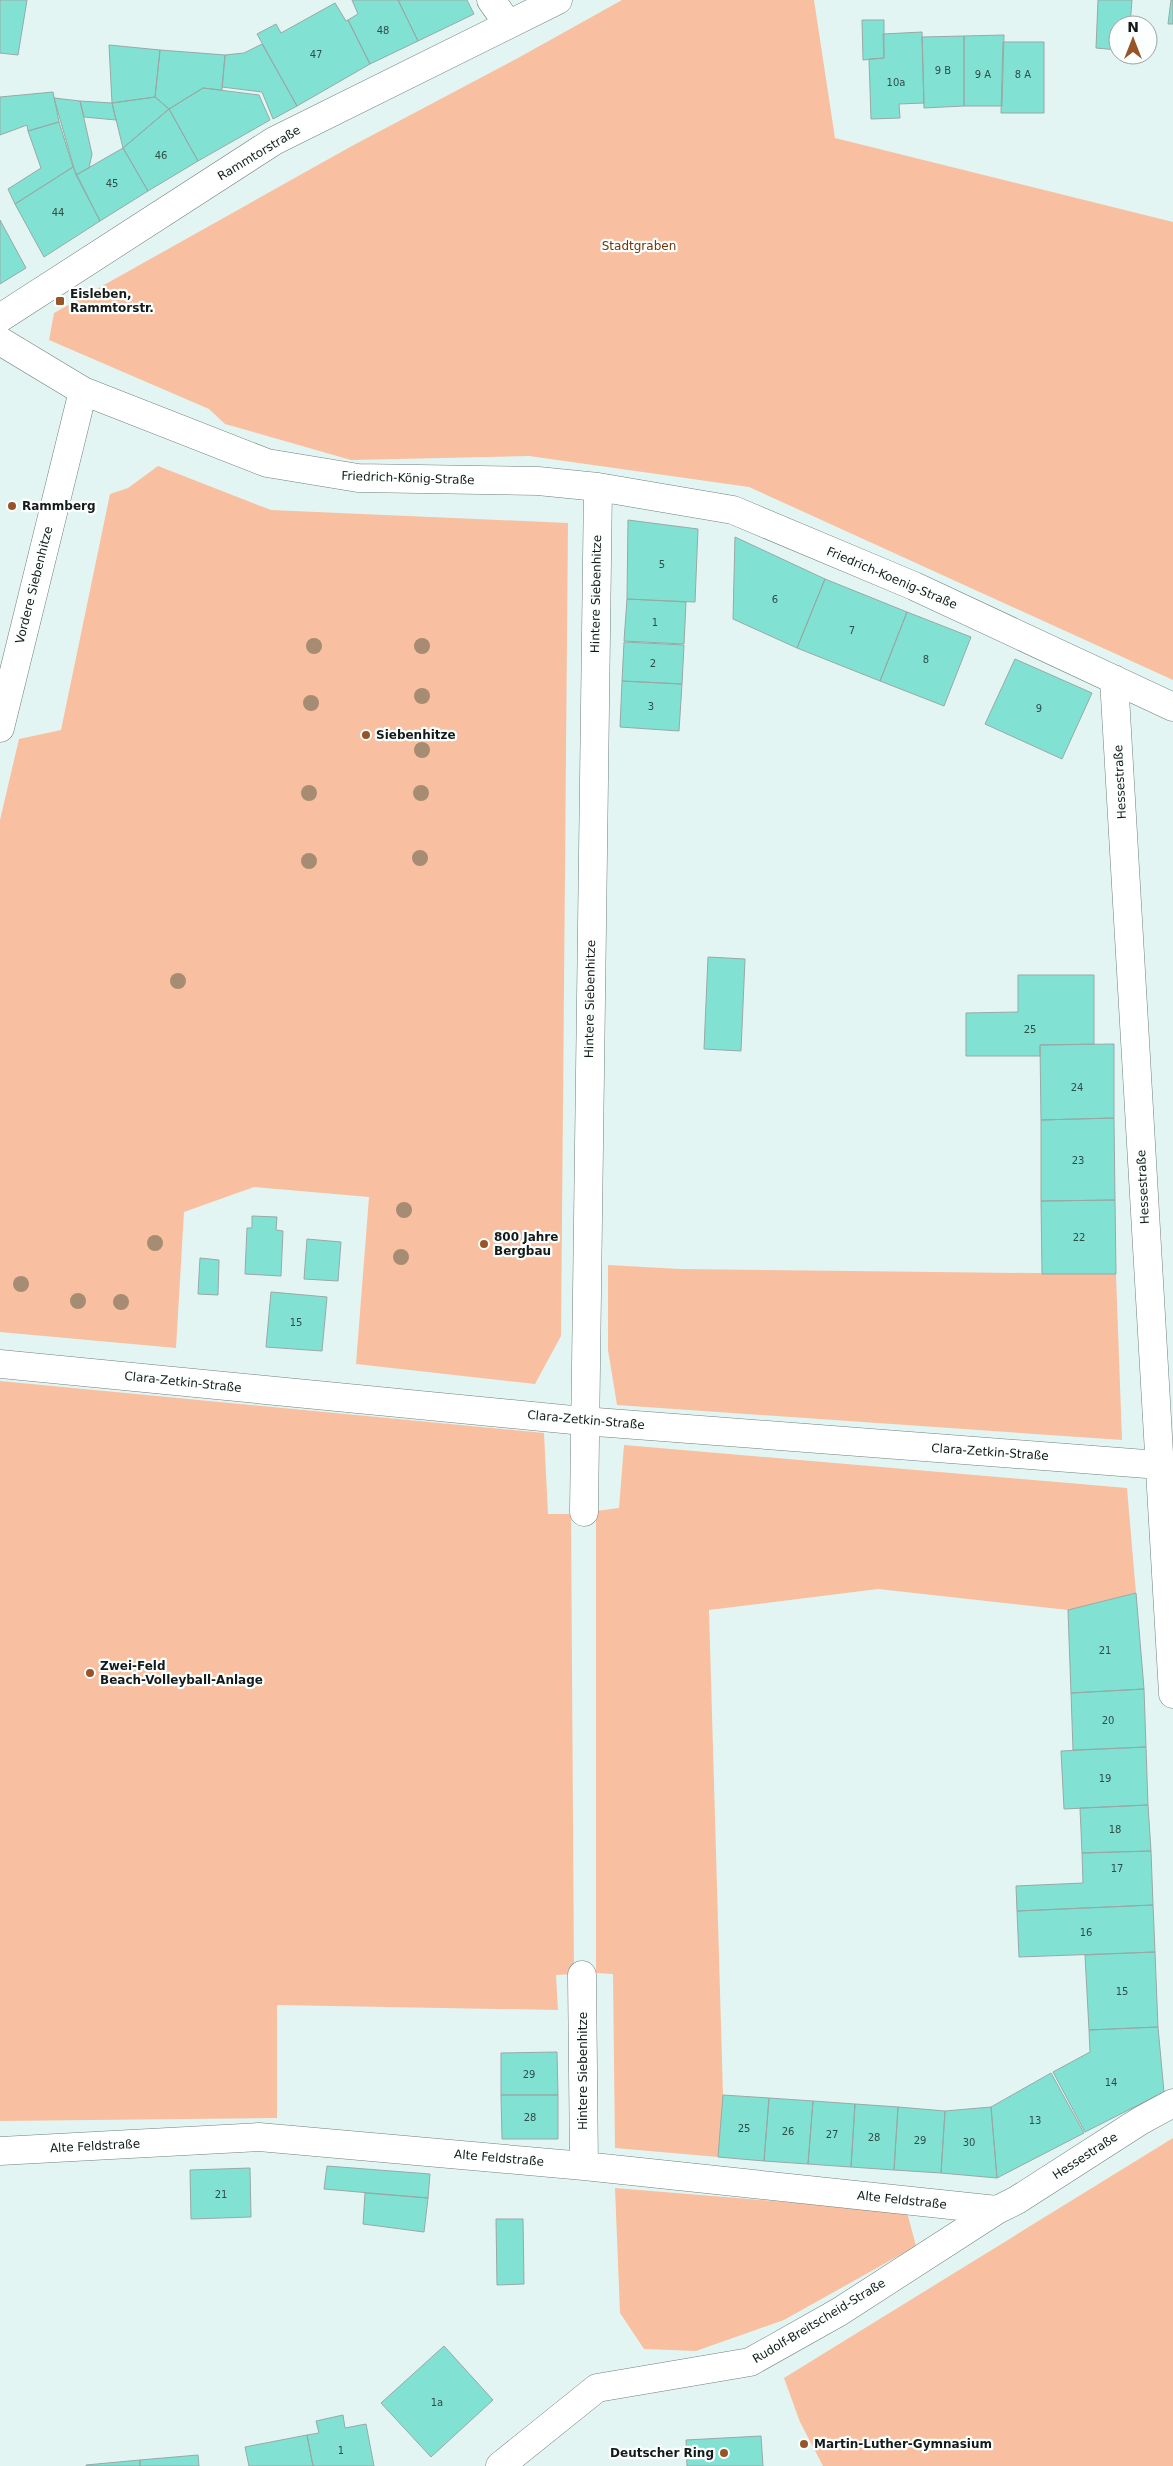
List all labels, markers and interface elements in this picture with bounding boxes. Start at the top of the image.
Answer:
north arrow [1108,15,1158,65]
text: N [1127,19,1139,35]
house number: 48 [377,25,389,36]
house number: 47 [310,49,322,60]
house number: 9 B [935,65,951,76]
house number: 9 A [975,69,991,80]
house number: 8 A [1015,69,1031,80]
house number: 10a [887,77,905,88]
street label: Rammtorstraße [215,123,303,183]
house number: 46 [155,150,167,161]
house number: 45 [106,178,118,189]
house number: 44 [52,207,64,218]
park label: Stadtgraben [602,239,676,253]
place label: Eisleben, Rammtorstr. [70,287,154,315]
marker: Eisleben, Rammtorstr. [54,295,66,307]
street label: Friedrich-König-Straße [341,469,475,487]
place label: Rammberg [22,499,96,513]
marker: Rammberg [6,500,18,512]
street label: Vordere Siebenhitze [13,525,55,645]
street label: Hintere Siebenhitze [588,535,604,653]
street label: Friedrich-Koenig-Straße [825,544,959,612]
house number: 5 [659,559,665,570]
house number: 6 [772,594,778,605]
house number: 1 [652,617,658,628]
house number: 7 [849,625,855,636]
house number: 8 [923,654,929,665]
house number: 2 [650,658,656,669]
house number: 3 [648,701,654,712]
house number: 9 [1036,703,1042,714]
place label: Siebenhitze [376,728,456,742]
marker: Siebenhitze [360,729,372,741]
street label: Hessestraße [1111,744,1129,820]
street label: Hintere Siebenhitze [582,940,598,1058]
house number: 25 [1024,1024,1036,1035]
house number: 24 [1071,1082,1083,1093]
street label: Hessestraße [1134,1149,1152,1225]
house number: 23 [1072,1155,1084,1166]
place label: 800 Jahre Bergbau [494,1230,558,1258]
house number: 22 [1073,1232,1085,1243]
marker: 800 Jahre Bergbau [478,1238,490,1250]
house number: 15 [290,1317,302,1328]
street label: Clara-Zetkin-Straße [124,1369,242,1395]
street label: Clara-Zetkin-Straße [527,1408,645,1432]
street label: Clara-Zetkin-Straße [931,1441,1049,1463]
house number: 21 [1099,1645,1111,1656]
place label: Zwei-Feld Beach-Volleyball-Anlage [100,1659,263,1687]
marker: Zwei-Feld Beach-Volleyball-Anlage [84,1667,96,1679]
house number: 20 [1102,1715,1114,1726]
house number: 19 [1099,1773,1111,1784]
house number: 18 [1109,1824,1121,1835]
house number: 17 [1111,1863,1123,1874]
house number: 16 [1080,1927,1092,1938]
house number: 15 [1116,1986,1128,1997]
street label: Hintere Siebenhitze [576,2012,590,2130]
house number: 29 [523,2069,535,2080]
house number: 14 [1105,2077,1117,2088]
house number: 28 [524,2112,536,2123]
house number: 13 [1029,2115,1041,2126]
house number: 25 [738,2123,750,2134]
house number: 26 [782,2126,794,2137]
house number: 27 [826,2129,838,2140]
street label: Hessestraße [1050,2130,1120,2182]
house number: 28 [868,2132,880,2143]
house number: 29 [914,2135,926,2146]
street label: Alte Feldstraße [50,2137,140,2155]
house number: 30 [963,2137,975,2148]
street label: Alte Feldstraße [453,2147,545,2169]
street label: Alte Feldstraße [856,2188,948,2212]
house number: 21 [215,2189,227,2200]
street label: Rudolf-Breitscheid-Straße [750,2276,888,2366]
house number: 1a [431,2397,443,2408]
place label: Martin-Luther-Gymnasium [814,2437,992,2451]
marker: Martin-Luther-Gymnasium [798,2438,810,2450]
house number: 1 [338,2445,344,2456]
place label: Deutscher Ring [610,2446,714,2460]
marker: Deutscher Ring [718,2447,730,2459]

